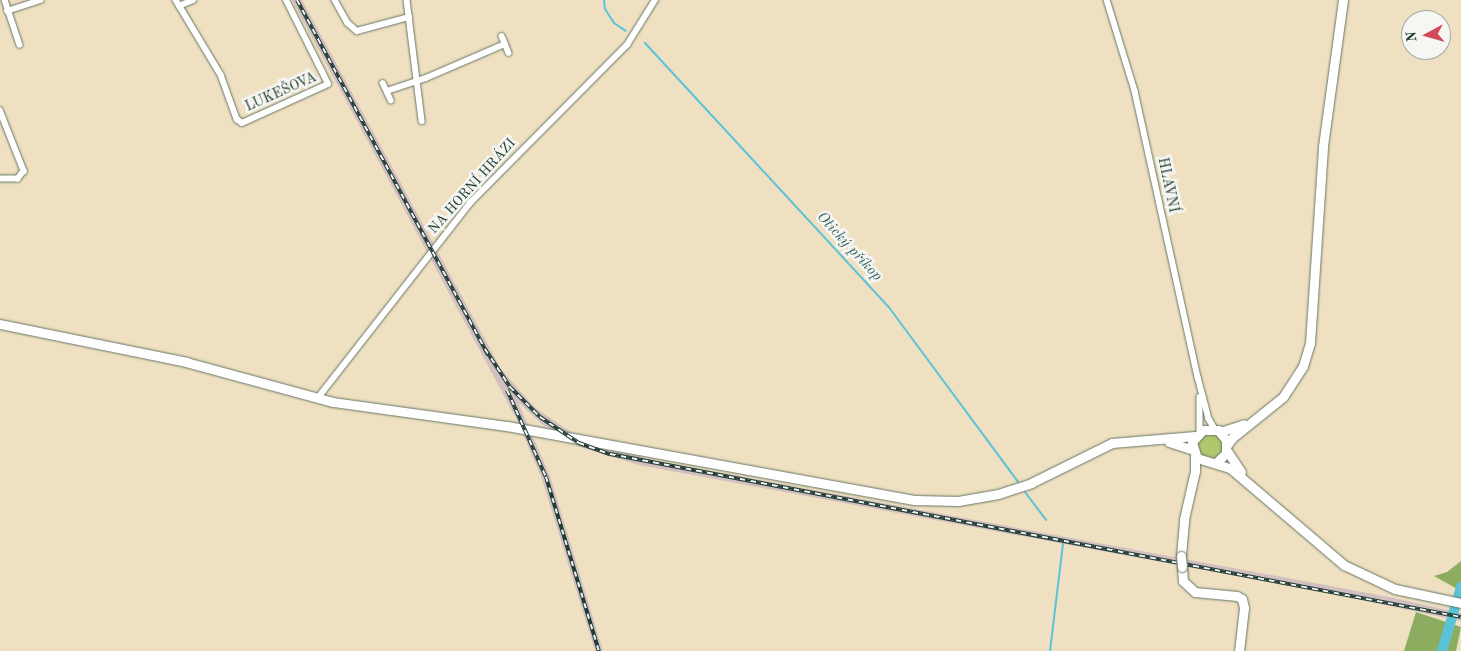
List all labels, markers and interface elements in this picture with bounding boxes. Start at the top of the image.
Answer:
north arrow [1401,10,1451,60]
text: N [1405,30,1420,43]
street label: LUKEŠOVA [243,69,319,115]
street label: NA HORNÍ HRÁZI [425,135,519,237]
street label: HLAVNÍ [1154,156,1182,214]
water label: Otický příkop [812,209,886,285]

